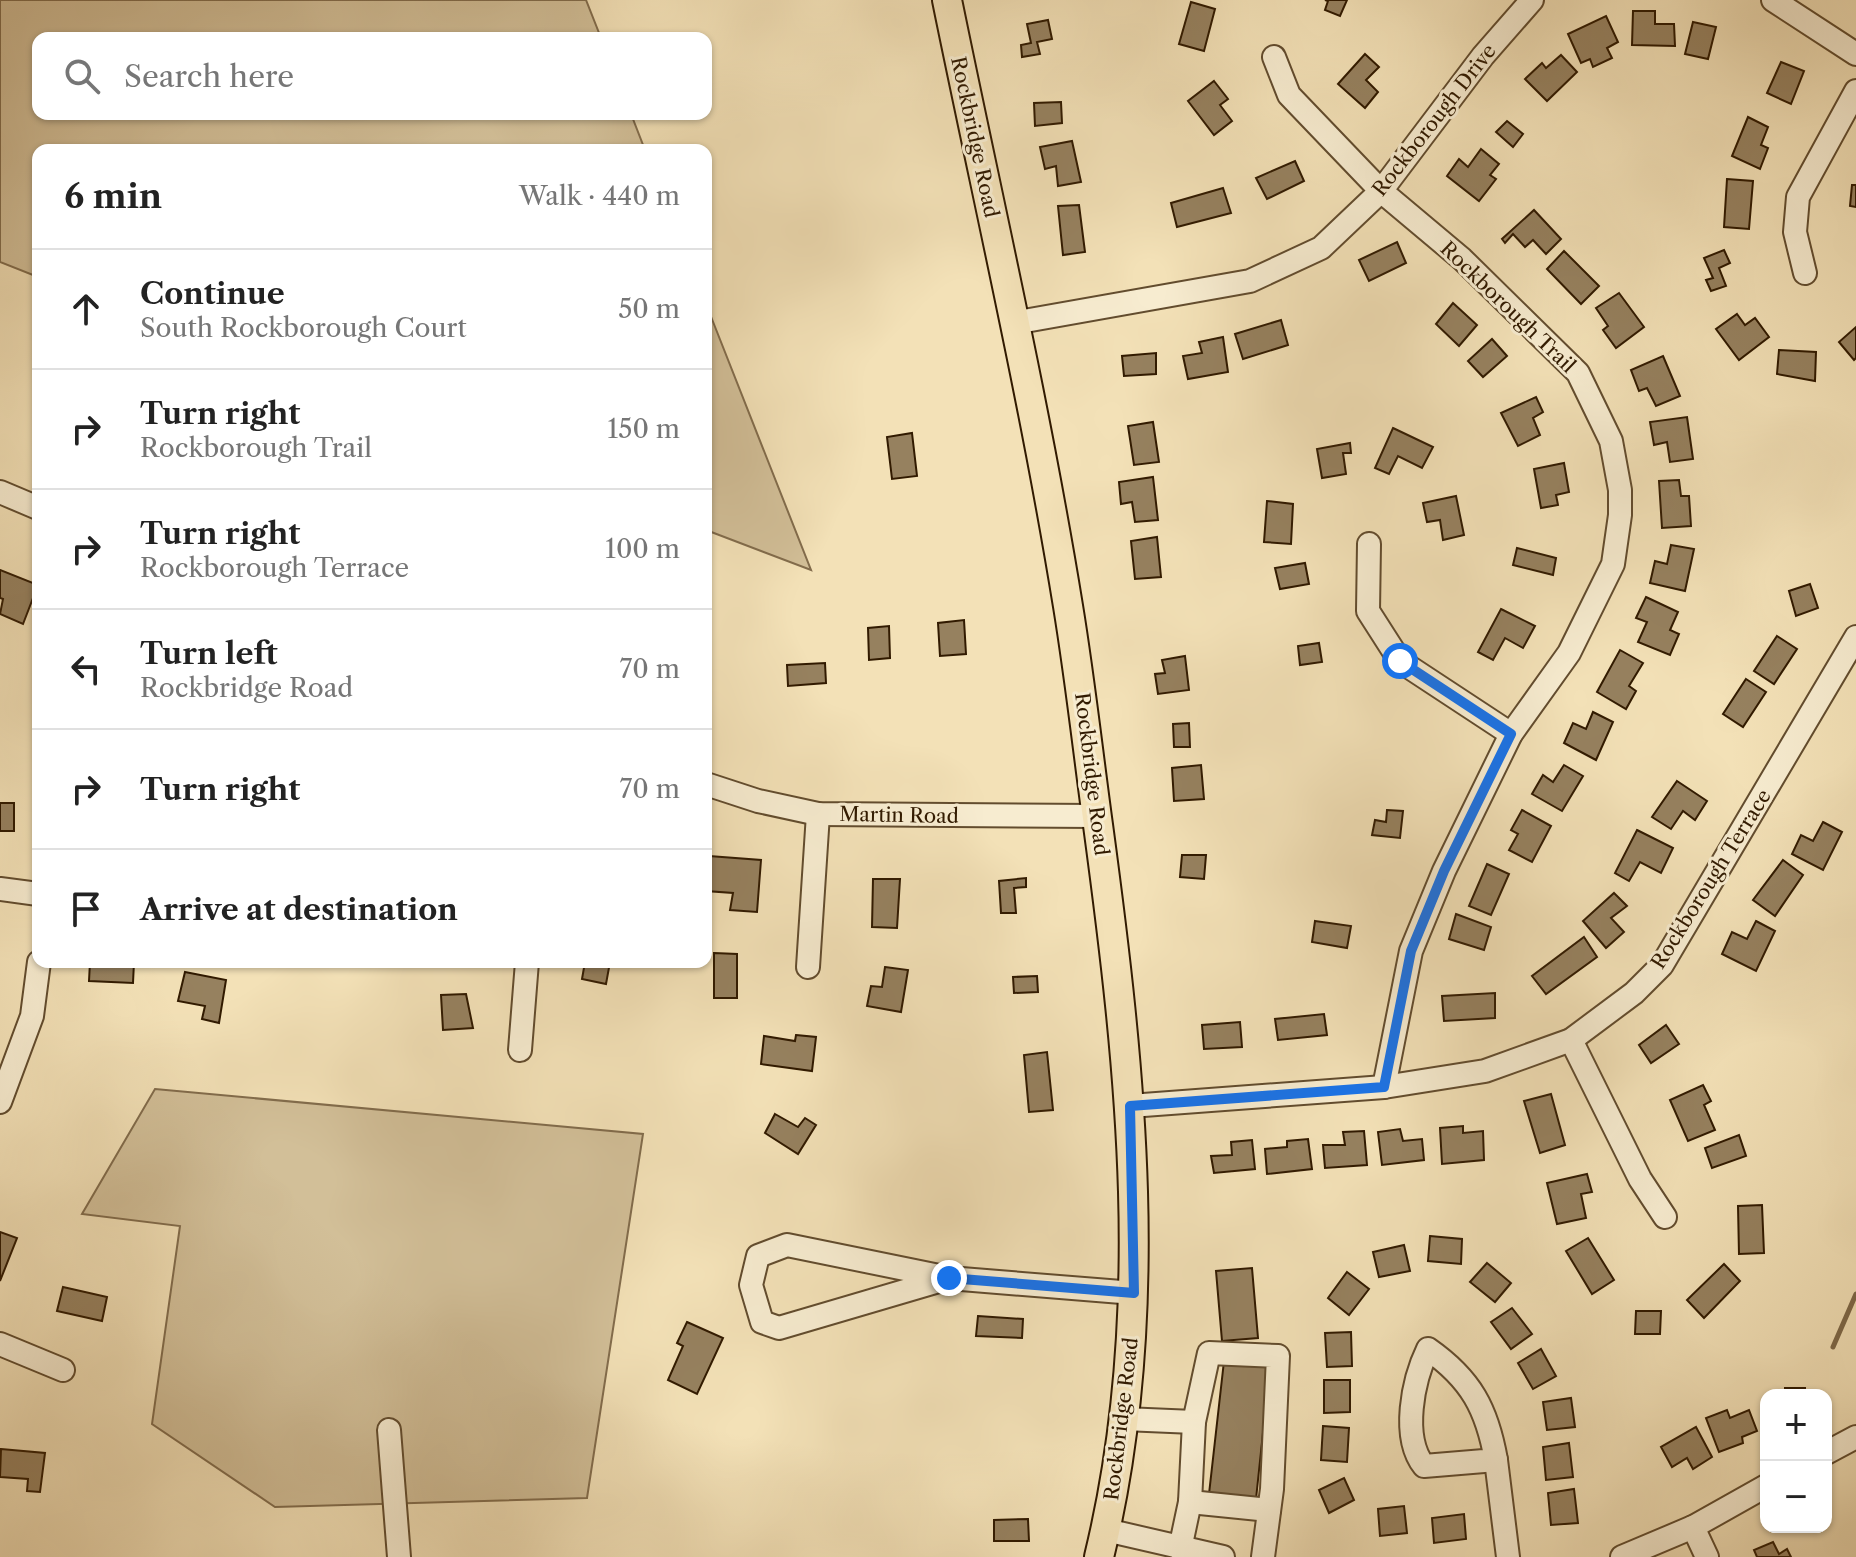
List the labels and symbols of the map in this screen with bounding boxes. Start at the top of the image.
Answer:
street label: Rockborough Drive [1367,39,1501,201]
street label: Rockbridge Road [946,54,1004,220]
street label: Rockborough Trail [1435,236,1581,378]
route start [1382,643,1418,679]
street label: Rockbridge Road [1070,691,1114,857]
street label: Rockborough Terrace [1646,785,1776,973]
street label: Martin Road [839,802,959,828]
route end [931,1260,967,1296]
street label: Rockbridge Road [1099,1336,1143,1502]

